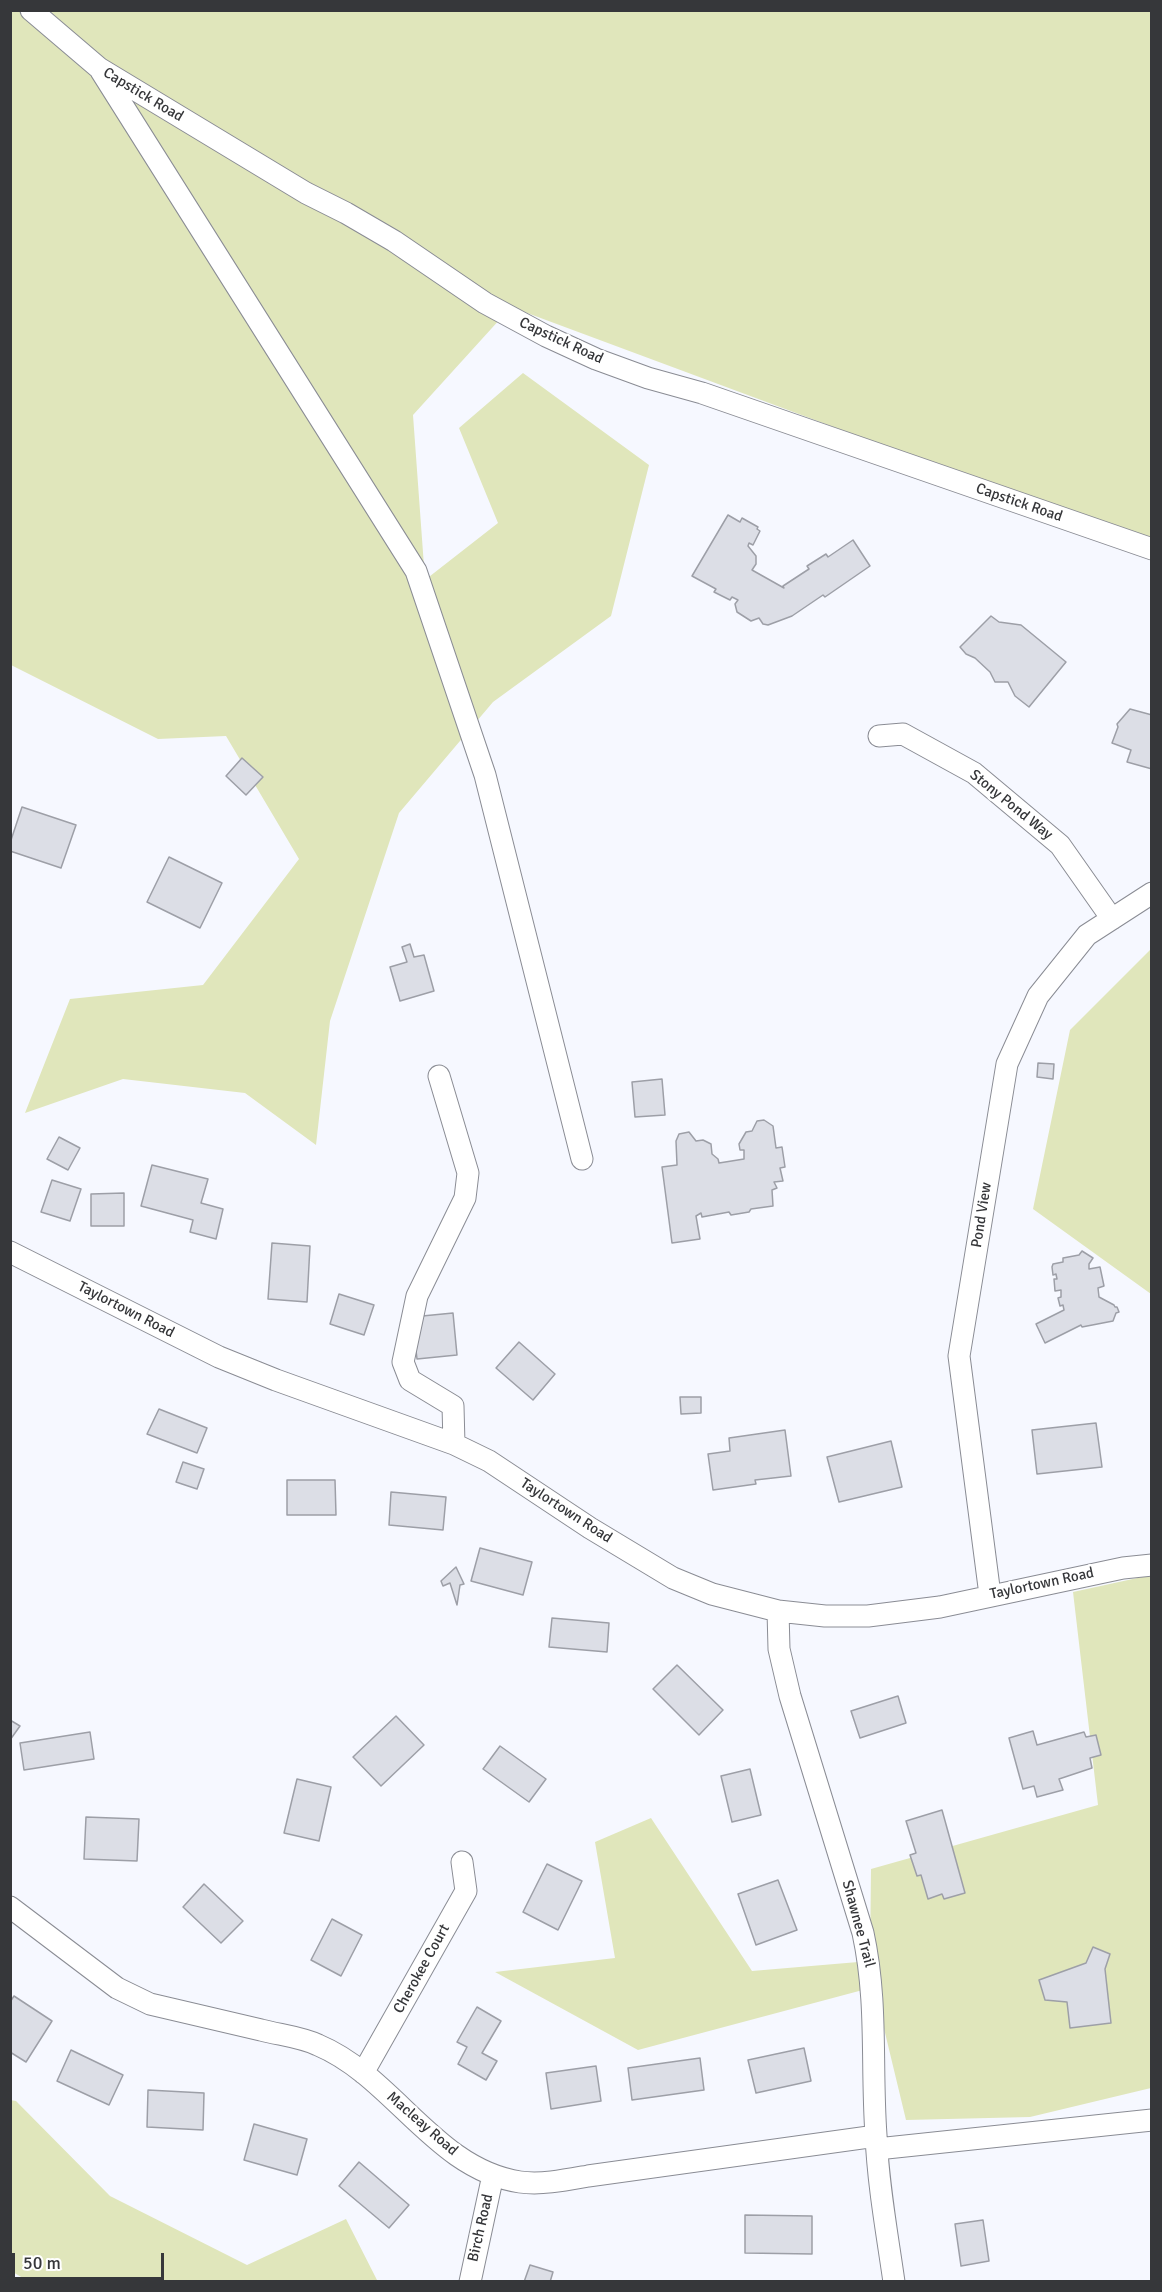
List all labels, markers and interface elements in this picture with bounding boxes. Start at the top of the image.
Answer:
street label: Capstick Road [100,64,186,126]
street label: Capstick Road [516,314,606,368]
street label: Capstick Road [973,480,1065,526]
street label: Stony Pond Way [966,766,1056,844]
street label: Pond View [968,1181,996,1249]
street label: Taylortown Road [75,1278,177,1342]
street label: Taylortown Road [517,1475,615,1547]
street label: Taylortown Road [988,1564,1096,1604]
street label: Shawnee Trail [838,1878,878,1970]
street label: Cherokee Court [390,1921,454,2017]
street label: Macleay Road [383,2088,461,2160]
street label: Birch Road [464,2192,498,2264]
scale bar [15,2241,166,2279]
text: 50 m [23,2252,61,2274]

